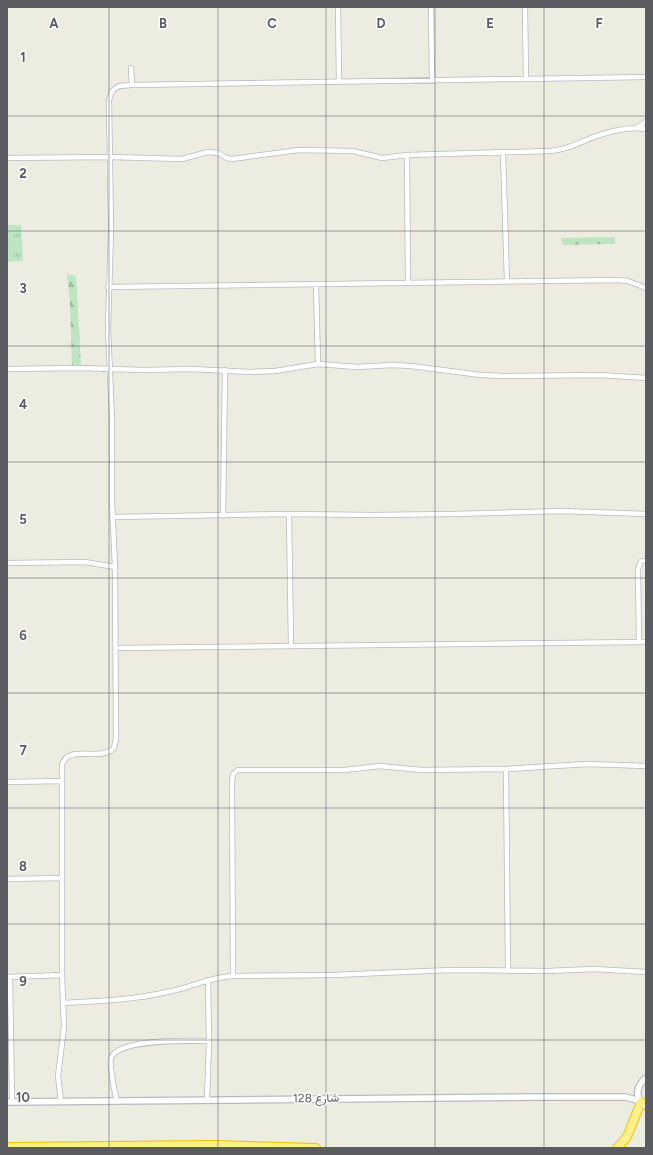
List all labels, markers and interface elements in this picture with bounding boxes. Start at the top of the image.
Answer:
text: A [49,16,59,31]
text: B [159,16,167,31]
text: C [267,16,277,31]
text: D [376,16,386,31]
text: E [486,16,494,31]
text: F [595,16,603,31]
text: 1 [20,50,26,65]
text: 2 [19,166,27,181]
text: 3 [19,281,27,296]
text: 4 [19,397,27,412]
text: 5 [19,512,27,527]
text: 6 [19,628,27,643]
text: 7 [19,743,27,758]
text: 8 [19,859,27,874]
text: 9 [19,974,27,989]
text: 10 [16,1090,30,1105]
street label: شارع 128 [293,1091,339,1107]

